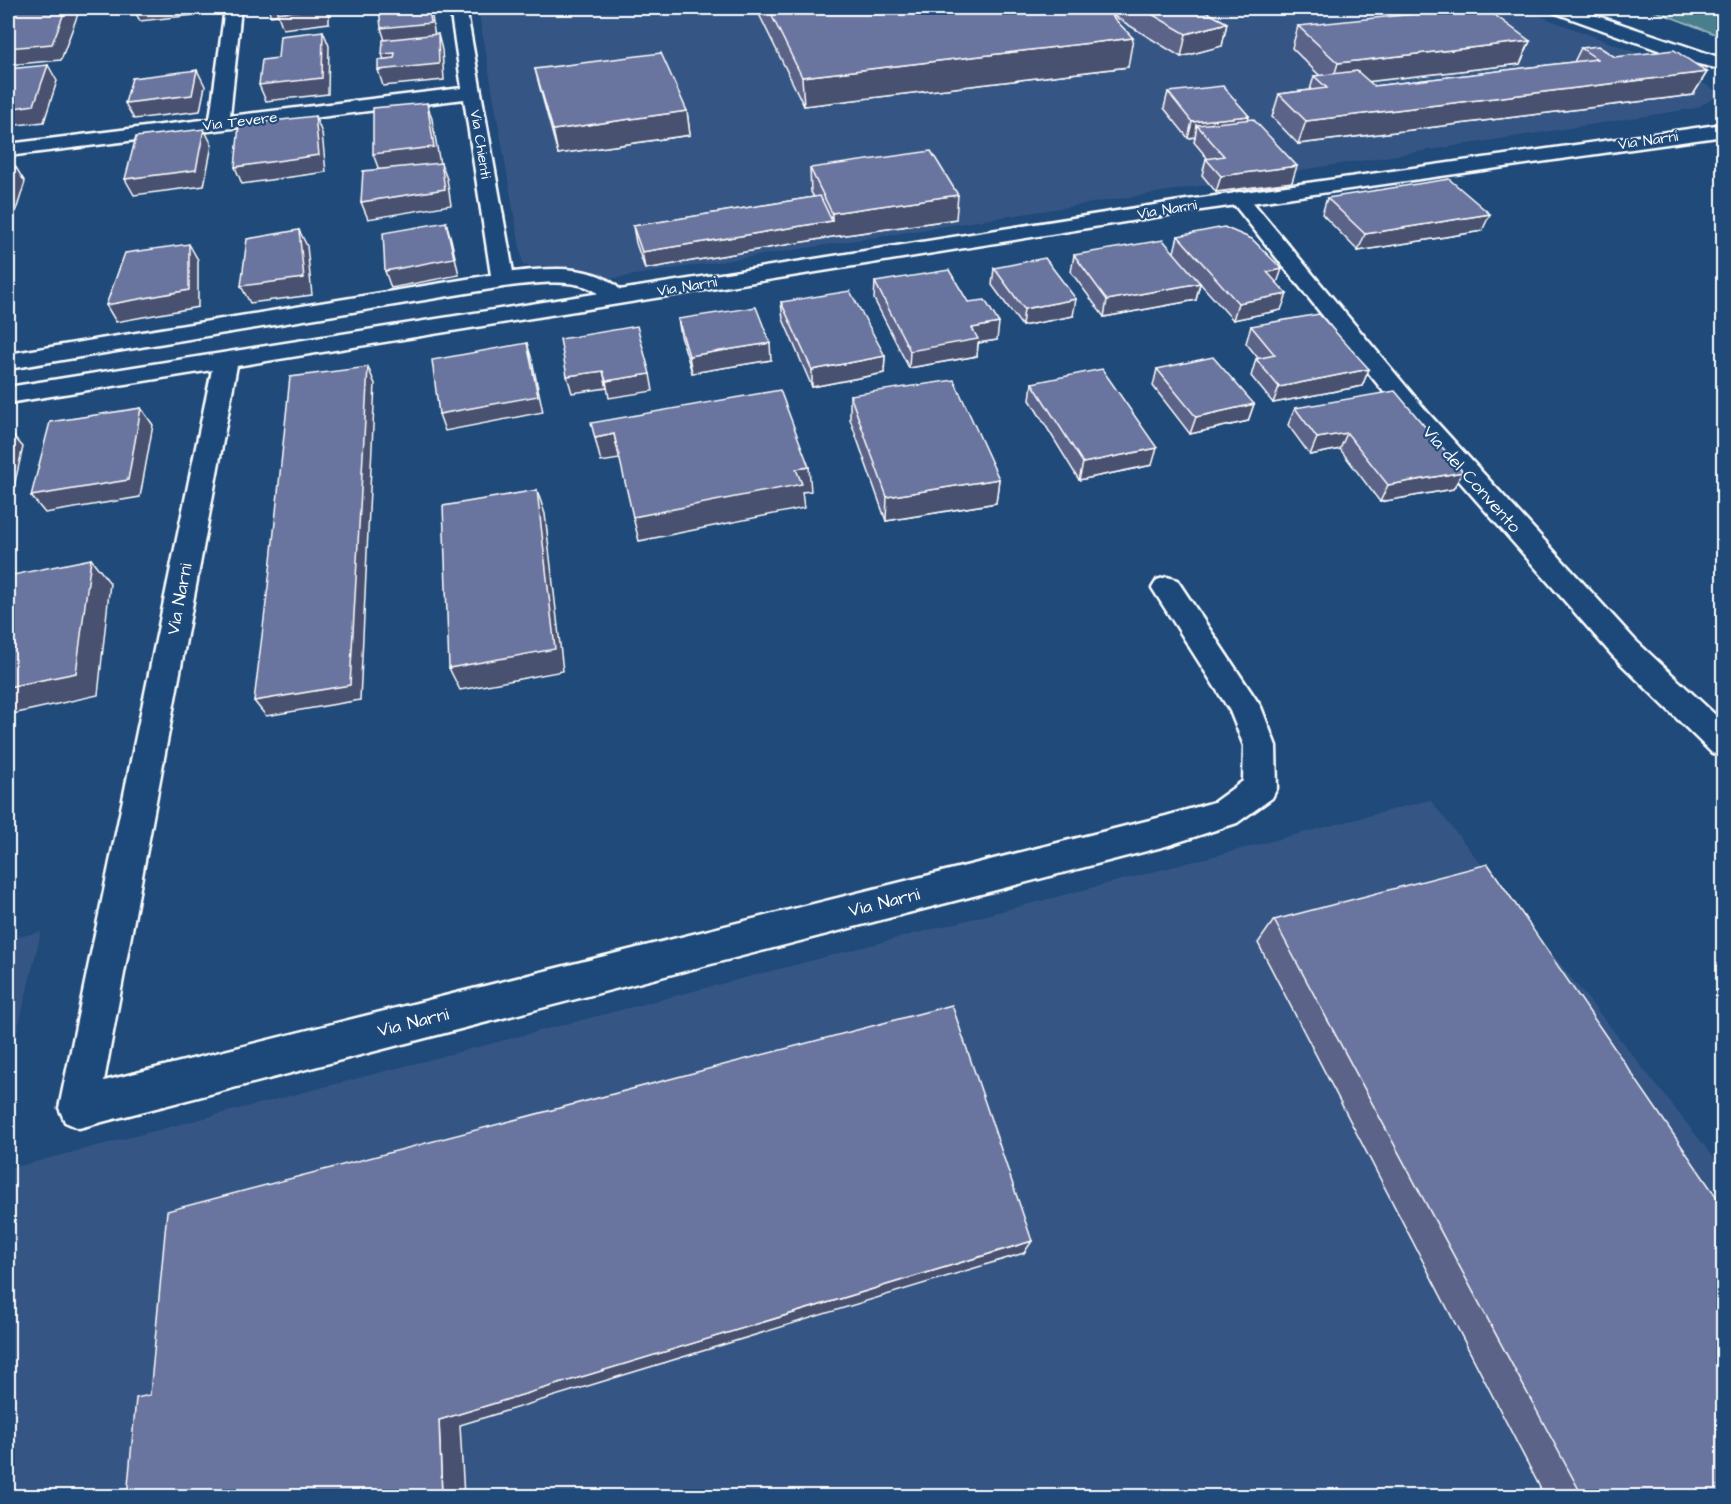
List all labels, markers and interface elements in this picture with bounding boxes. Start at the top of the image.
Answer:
street label: Via Tevere [202,107,279,136]
street label: Via Chienti [465,108,496,181]
street label: Via Narni [1617,126,1680,155]
street label: Via Narni [1136,194,1199,225]
street label: Via Narni [656,271,719,302]
street label: Via del Convento [1417,420,1527,539]
street label: Via Narni [160,561,199,637]
street label: Via Narni [846,882,923,923]
street label: Via Narni [375,1002,452,1043]

